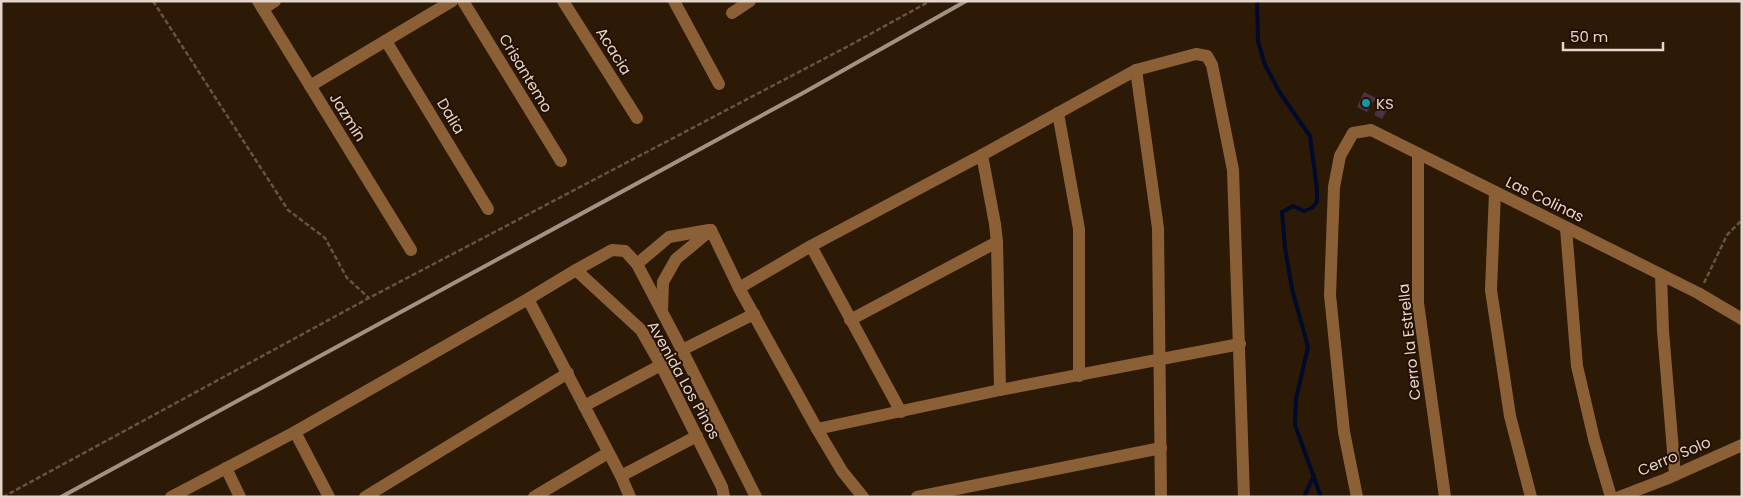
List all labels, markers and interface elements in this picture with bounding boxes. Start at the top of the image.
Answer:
scale bar [1563,20,1663,52]
street label: Acacia [591,23,637,79]
text: 50 m [1570,26,1608,47]
street label: Crisantemo [494,30,558,116]
street label: Jazmín [325,89,371,145]
place label: KS [1376,93,1394,114]
street label: Dalia [432,94,470,138]
marker: KS [1360,97,1372,109]
street label: Las Colinas [1502,171,1588,227]
street label: Cerro la Estrella [1392,283,1426,401]
street label: Avenida Los Pinos [643,317,725,443]
street label: Cerro Solo [1634,431,1714,481]

